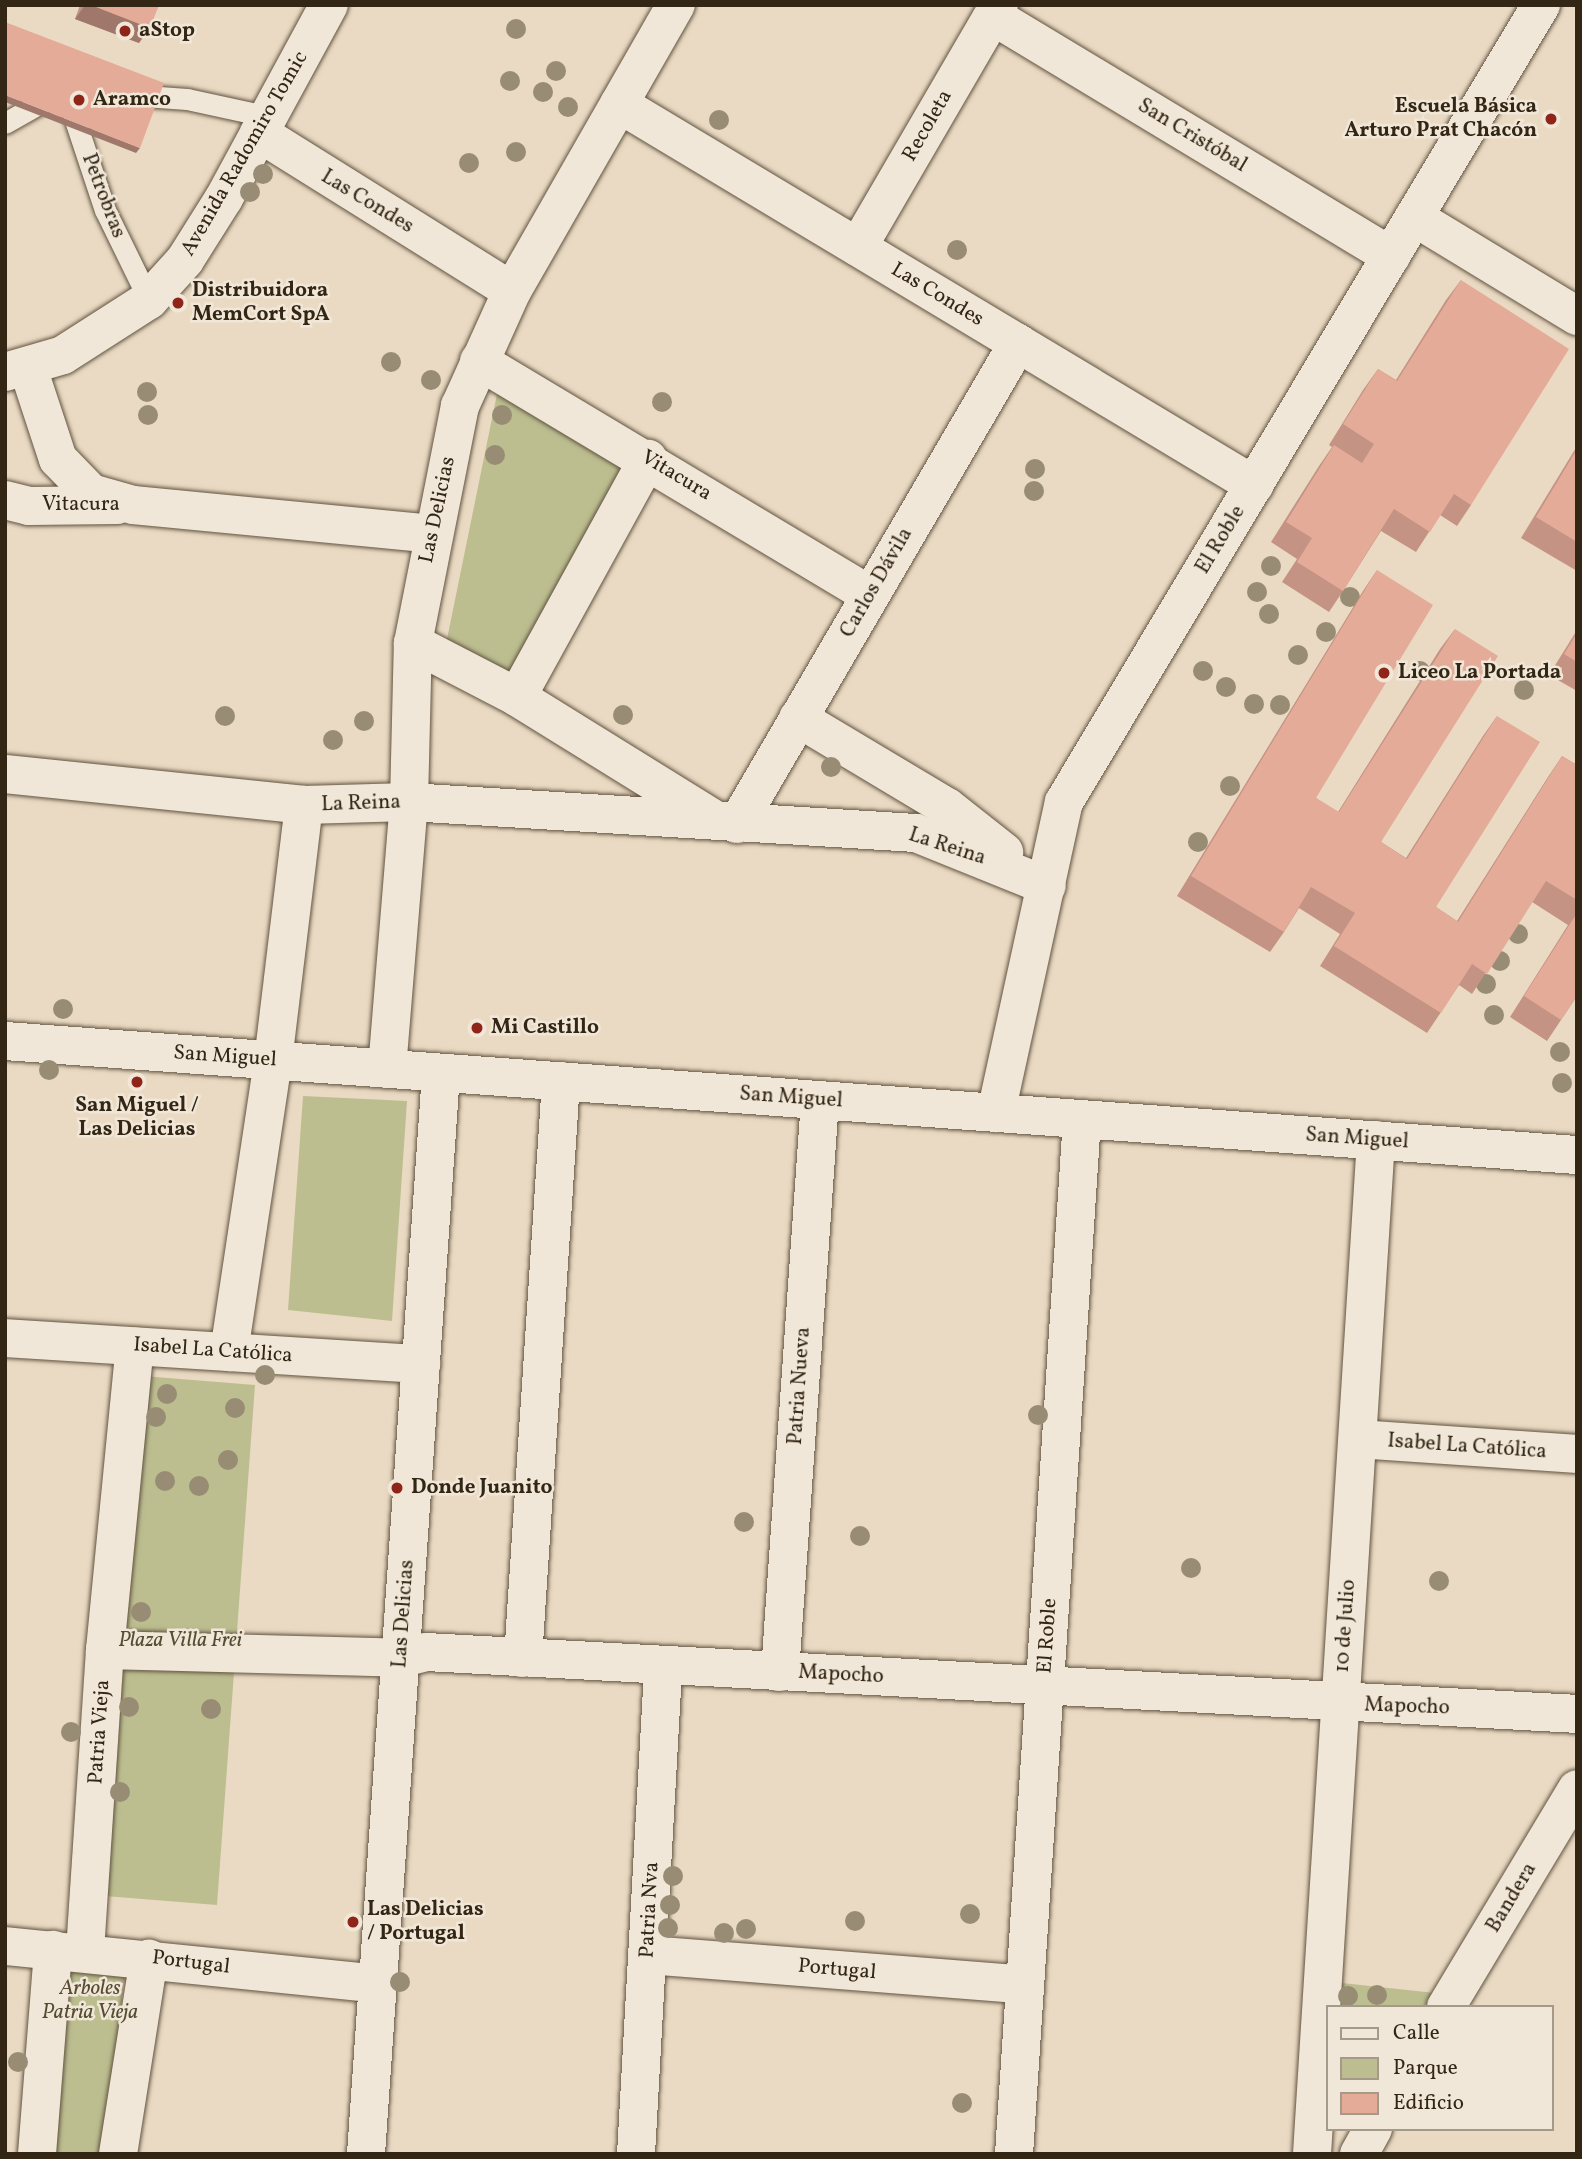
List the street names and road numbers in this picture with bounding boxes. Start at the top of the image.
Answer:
street label: Avenida Radomiro Tomic [176,47,314,261]
street label: Recoleta [898,86,958,166]
street label: San Cristóbal [1133,94,1251,178]
street label: Petrobras [75,150,131,242]
street label: Las Condes [316,165,418,239]
street label: Las Condes [886,258,988,332]
street label: Vitacura [636,445,716,507]
street label: Las Delicias [414,454,462,566]
street label: Vitacura [42,492,120,518]
street label: El Roble [1191,501,1251,579]
street label: Carlos Dávila [835,523,919,643]
street label: La Reina [321,790,401,818]
street label: La Reina [905,823,989,871]
street label: San Miguel [173,1041,277,1073]
street label: San Miguel [739,1082,843,1114]
street label: San Miguel [1305,1123,1409,1155]
street label: Patria Nueva [783,1326,817,1446]
street label: Isabel La Católica [132,1333,294,1369]
street label: Isabel La Católica [1386,1429,1548,1465]
street label: Las Delicias [388,1559,420,1669]
street label: 10 de Julio [1330,1578,1362,1674]
street label: El Roble [1033,1597,1063,1675]
street label: Mapocho [798,1660,884,1690]
street label: Patria Vieja [84,1678,116,1786]
street label: Mapocho [1364,1693,1450,1721]
street label: Bandera [1481,1858,1543,1938]
street label: Patria Nva [635,1861,665,1959]
street label: Portugal [151,1946,231,1980]
street label: Portugal [797,1954,877,1986]

